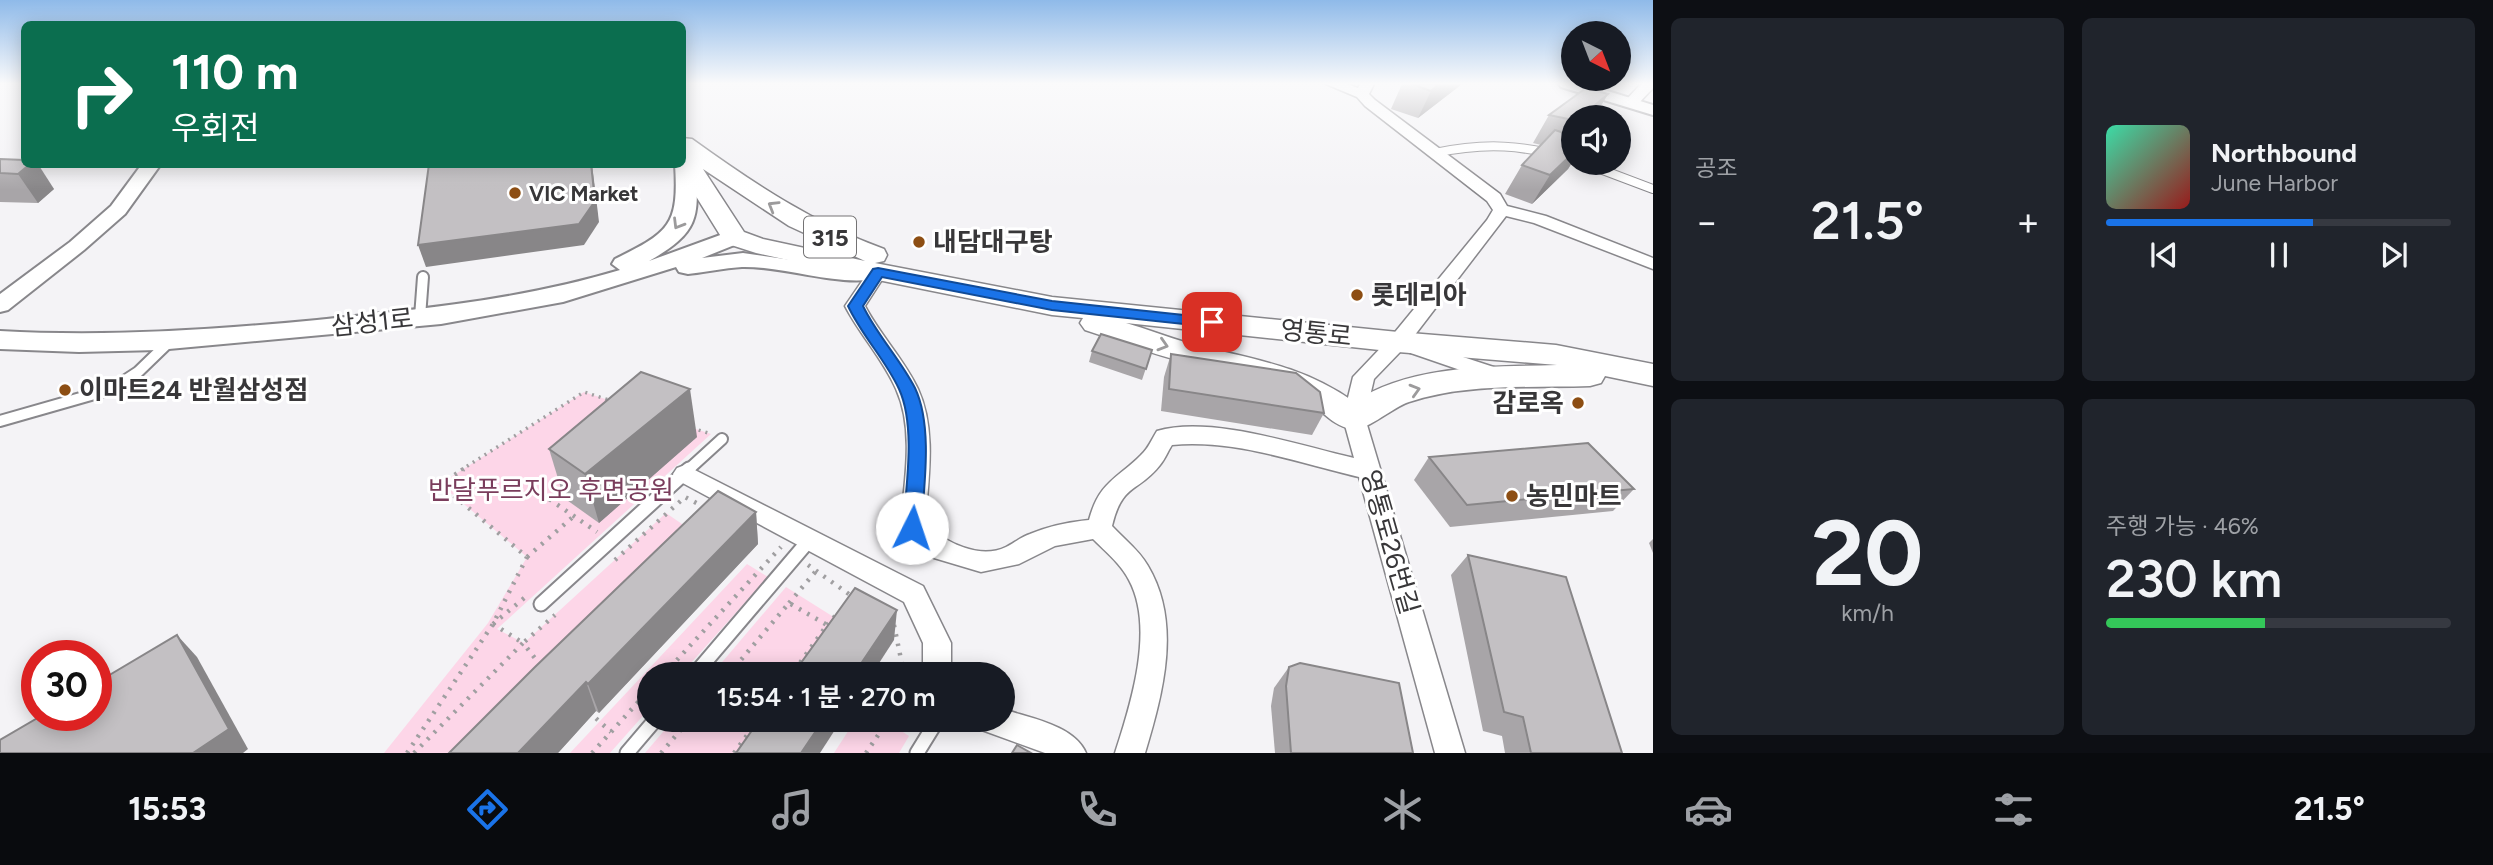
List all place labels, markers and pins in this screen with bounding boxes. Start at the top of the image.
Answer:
place label: VIC Market [529,181,638,206]
marker: VIC Market [507,185,523,201]
place label: 내담대구탕 [933,226,1053,258]
marker: 내담대구탕 [911,234,927,250]
place label: 롯데리아 [1371,279,1467,311]
marker: 롯데리아 [1349,287,1365,303]
pin [1182,292,1242,352]
place label: 이마트24 반월삼성점 [79,374,308,406]
marker: 이마트24 반월삼성점 [57,382,73,398]
place label: 감로옥 [1492,387,1564,419]
marker: 감로옥 [1570,395,1586,411]
place label: 농민마트 [1526,480,1622,512]
marker: 농민마트 [1504,488,1520,504]

